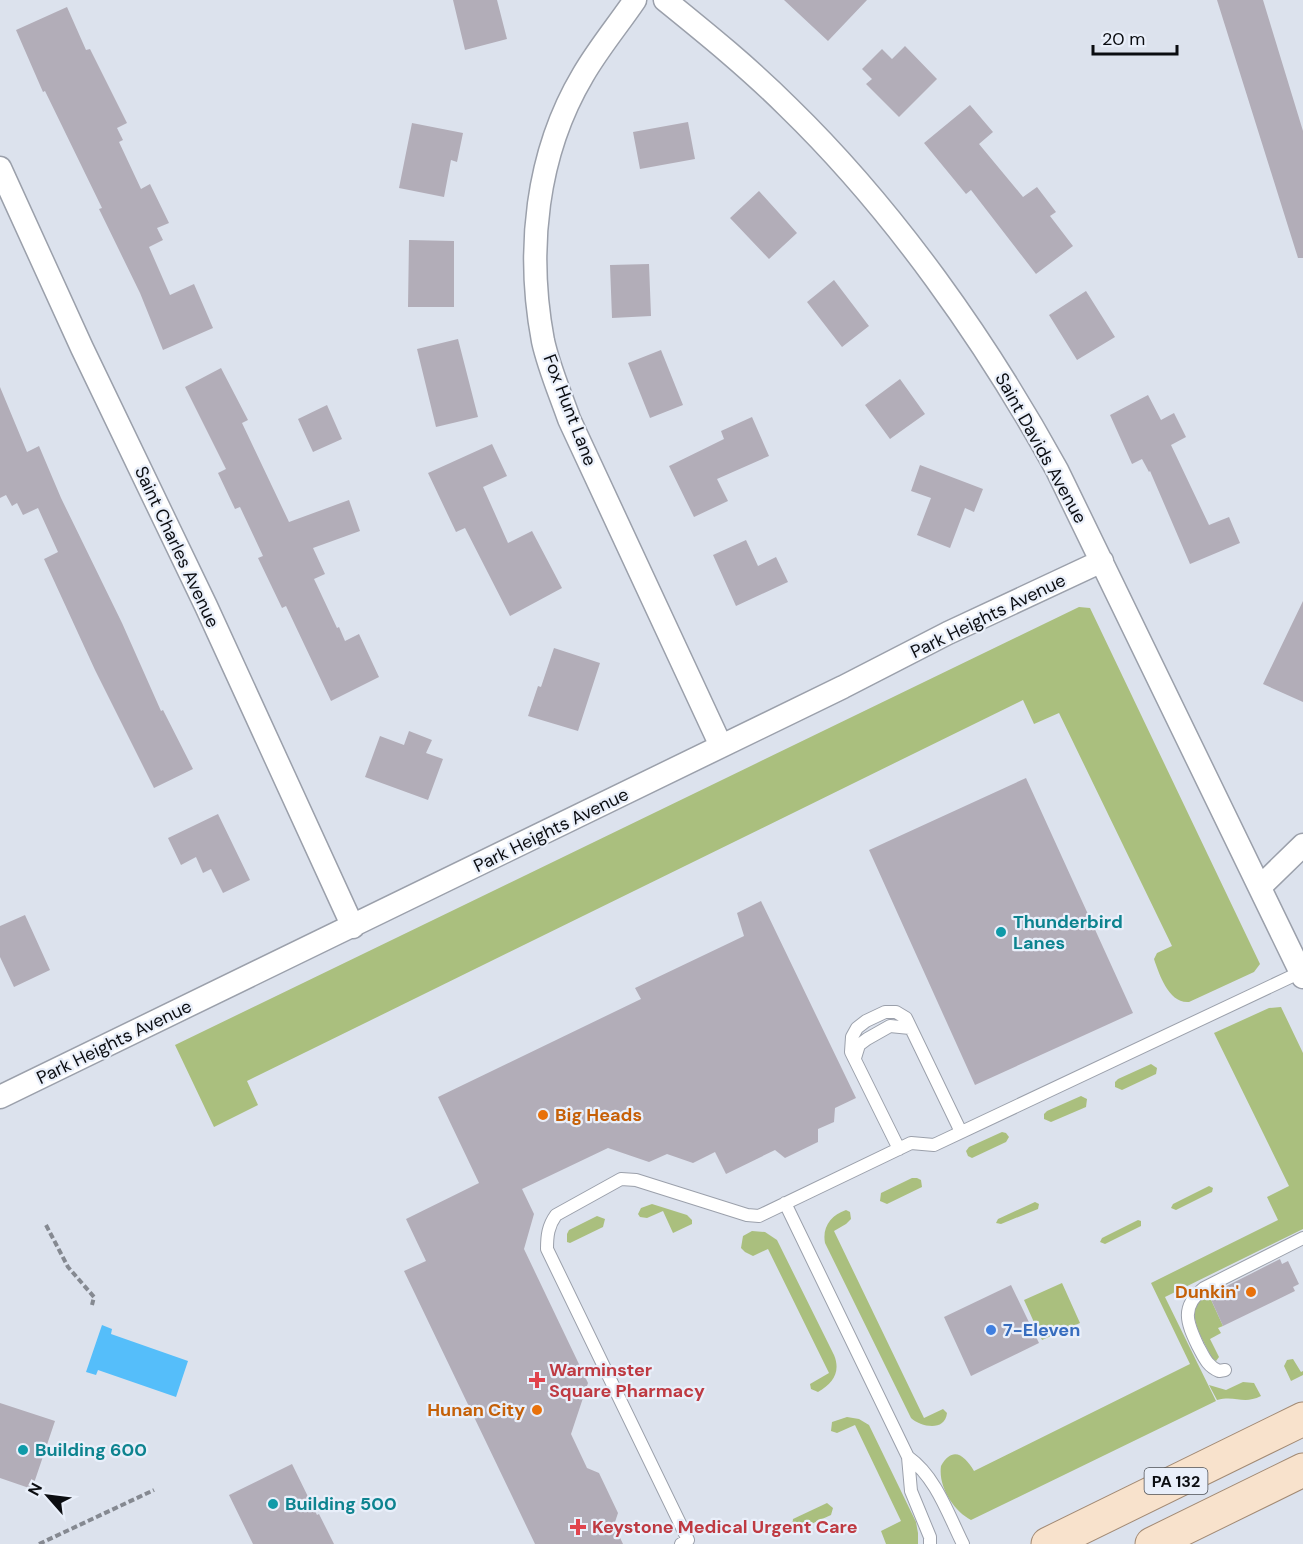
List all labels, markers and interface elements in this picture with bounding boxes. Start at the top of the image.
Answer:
scale bar [1093,18,1177,56]
text: 20 m [1102,27,1145,51]
street label: Fox Hunt Lane [538,351,602,469]
street label: Saint Davids Avenue [990,368,1092,528]
street label: Saint Charles Avenue [129,462,225,632]
street label: Park Heights Avenue [907,568,1069,664]
street label: Park Heights Avenue [470,782,632,878]
place label: Thunderbird Lanes [1013,910,1123,955]
marker: Thunderbird Lanes [994,925,1008,939]
street label: Park Heights Avenue [33,994,195,1090]
place label: Big Heads [555,1103,642,1127]
marker: Big Heads [536,1108,550,1122]
place label: Dunkin' [1175,1280,1239,1304]
marker: Dunkin' [1244,1285,1258,1299]
place label: 7-Eleven [1003,1318,1080,1342]
marker: 7-Eleven [984,1323,998,1337]
place label: Warminster Square Pharmacy [549,1358,705,1403]
marker: Warminster Square Pharmacy [530,1373,544,1387]
place label: Hunan City [427,1398,525,1422]
marker: Hunan City [530,1403,544,1417]
place label: Building 600 [35,1438,147,1462]
marker: Building 600 [16,1443,30,1457]
north arrow [18,1466,78,1526]
road number: PA 132 [1144,1468,1208,1494]
text: N [23,1479,47,1499]
place label: Building 500 [285,1492,397,1516]
marker: Building 500 [266,1497,280,1511]
place label: Keystone Medical Urgent Care [592,1515,858,1539]
marker: Keystone Medical Urgent Care [569,1518,587,1536]

